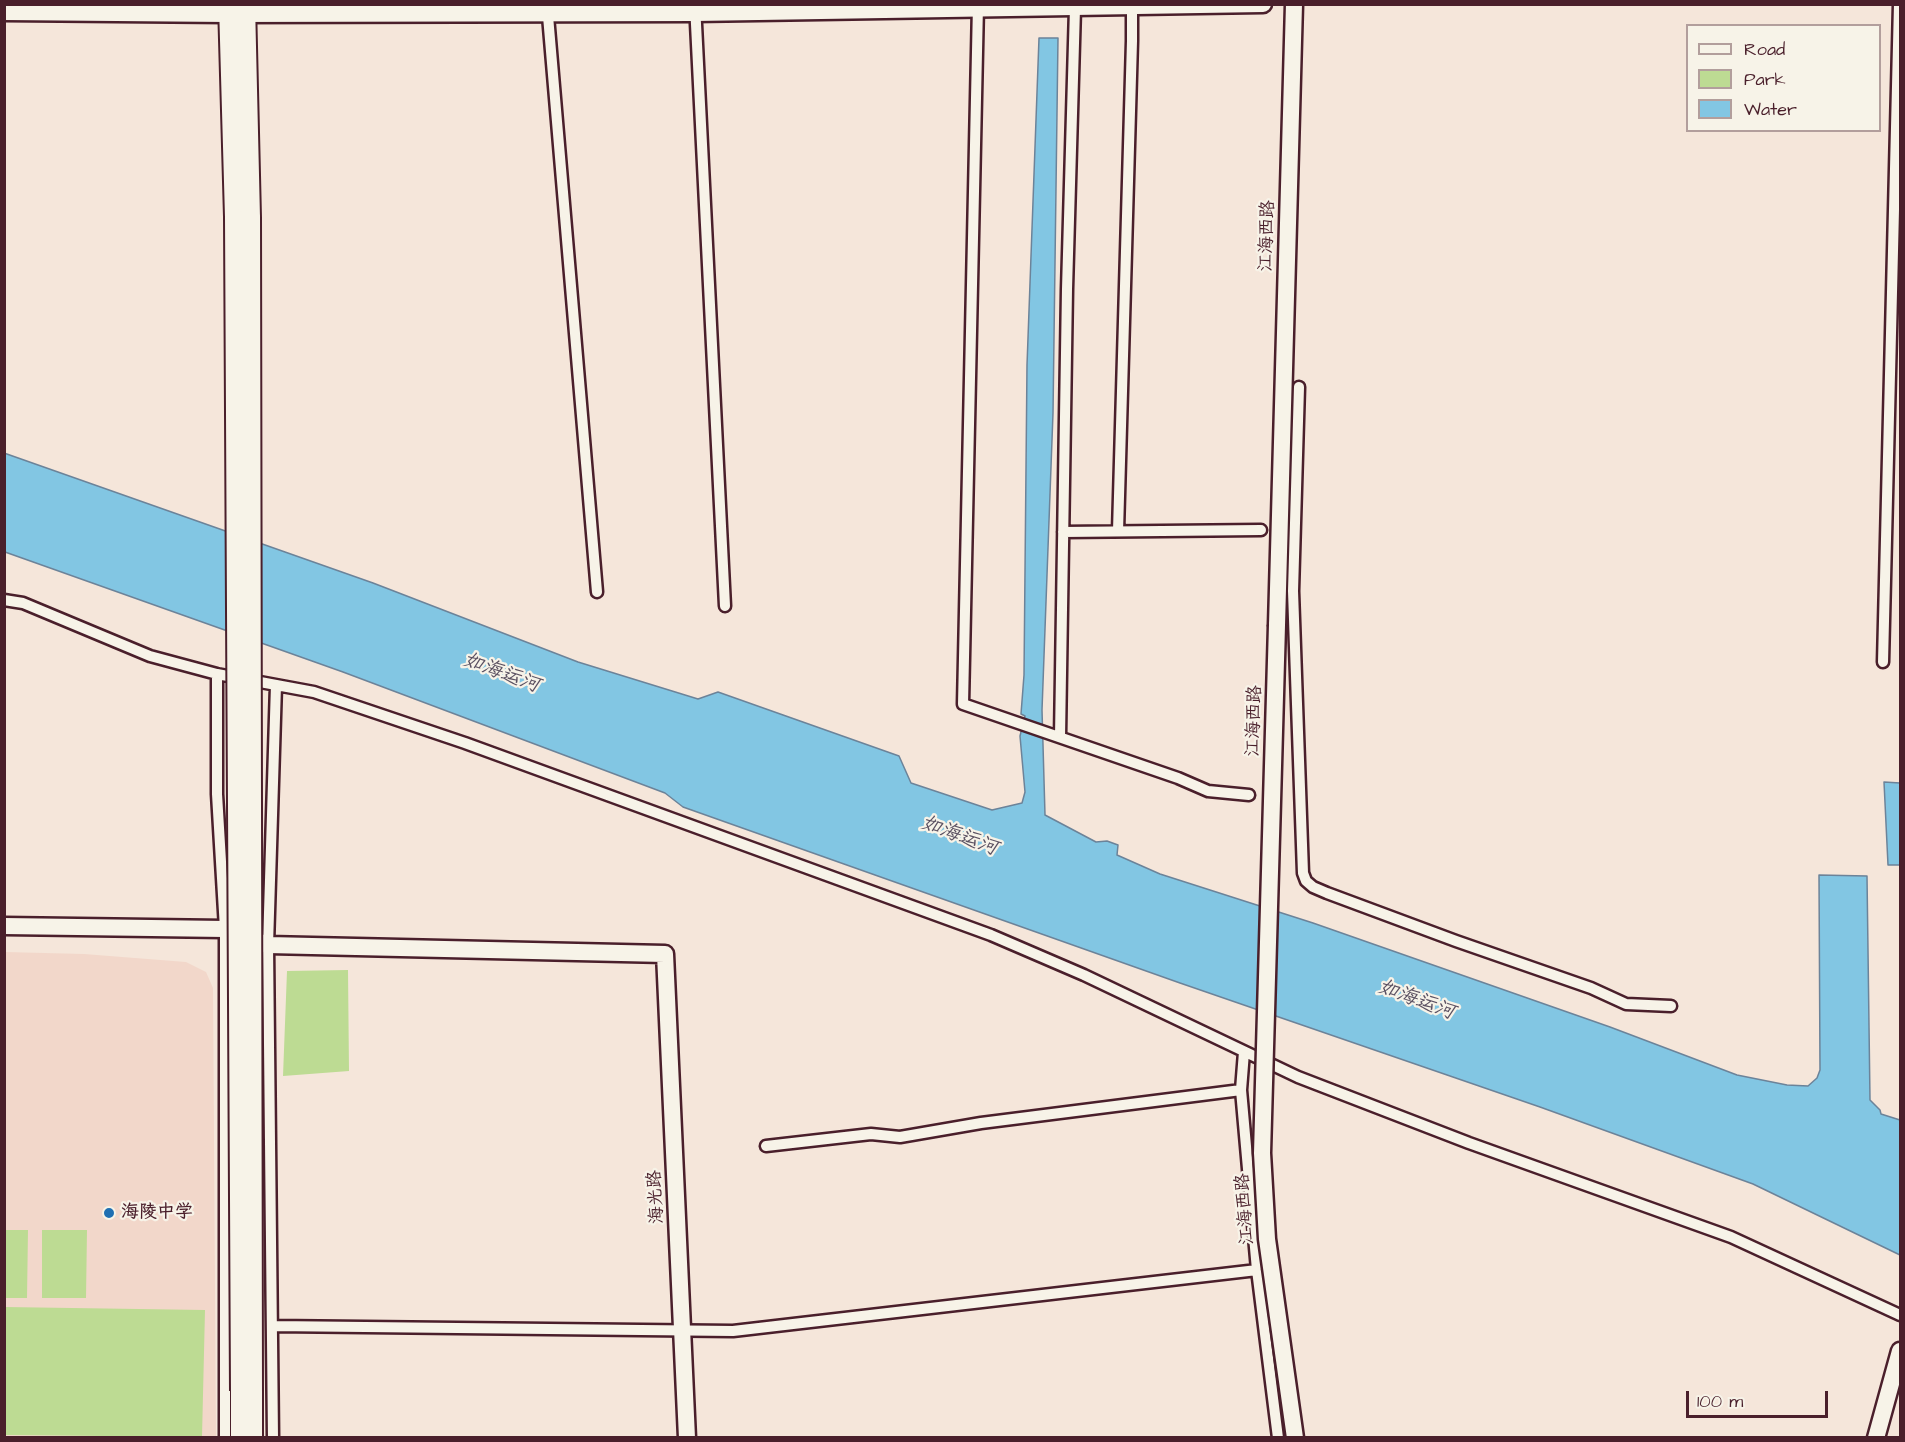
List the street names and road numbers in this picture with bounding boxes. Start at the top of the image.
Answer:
street label: 江海西路 [1256,200,1280,272]
street label: 江海西路 [1243,685,1267,757]
street label: 海光路 [645,1169,669,1225]
street label: 江海西路 [1233,1172,1259,1246]

